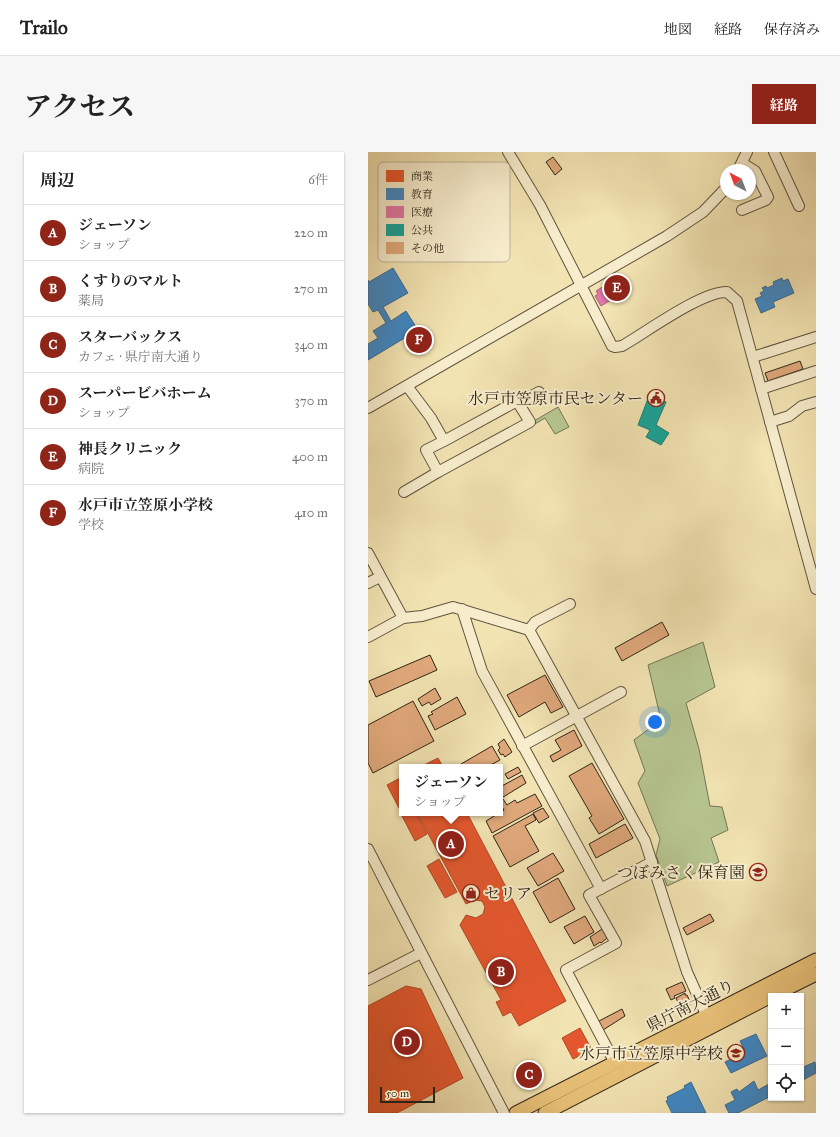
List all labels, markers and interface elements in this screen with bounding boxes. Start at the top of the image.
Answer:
text: Trailo [20,16,68,39]
text: 地図 [664,21,692,38]
text: 経路 [714,21,742,38]
text: 保存済み [764,21,820,38]
button: 経路 [752,84,816,124]
text: アクセス [24,89,135,124]
legend [378,162,510,262]
north arrow [720,164,756,200]
text: 周辺 [40,170,74,191]
text: 商業 [411,170,433,183]
text: 6件 [308,172,328,188]
text: 教育 [411,188,433,201]
text: 医療 [411,206,433,219]
text: ジェーソン [78,216,152,234]
text: 公共 [411,224,433,237]
text: A [49,225,57,241]
text: 220 m [294,225,328,241]
text: ショップ [78,237,130,253]
text: その他 [411,242,444,255]
text: くすりのマルト [78,272,183,290]
pin: E [604,273,630,303]
text: B [49,281,57,297]
text: 270 m [294,281,328,297]
text: 薬局 [78,293,104,309]
pin: F [406,325,432,355]
text: スターバックス [78,328,182,346]
text: C [49,337,57,353]
text: 340 m [294,337,328,353]
text: カフェ · 県庁南大通り [78,349,203,365]
text: スーパービバホーム [78,384,212,402]
public building icon: 水戸市笠原市民センター [646,388,666,408]
place label: 水戸市笠原市民センター [468,389,643,408]
text: D [48,393,58,409]
text: 370 m [295,393,328,409]
text: ショップ [78,405,130,421]
text: 神長クリニック [78,440,182,458]
text: E [48,449,58,465]
text: 400 m [292,449,328,465]
text: 病院 [78,461,104,477]
text: 水戸市立笠原小学校 [78,496,213,514]
text: F [49,505,57,521]
text: 410 m [294,505,328,521]
text: 学校 [78,517,104,533]
your location [645,712,665,732]
popup [399,764,503,816]
text: ジェーソン [414,773,488,791]
text: ショップ [414,794,466,810]
pin: A [438,829,464,859]
school or university icon: つぼみさく保育園 [748,862,768,882]
place label: つぼみさく保育園 [617,863,745,882]
shop icon: セリア [461,883,481,903]
place label: セリア [484,884,532,903]
pin: B [488,957,514,987]
street label: 県庁南大通り [643,975,737,1036]
map controls [768,993,804,1101]
button: + [768,993,804,1029]
pin: D [394,1027,420,1057]
button: − [768,1029,804,1065]
school or university icon: 水戸市立笠原中学校 [726,1043,746,1063]
place label: 水戸市立笠原中学校 [579,1044,723,1063]
pin: C [516,1060,542,1090]
button: locate [768,1065,804,1101]
scale bar [380,1085,435,1104]
text: 50 m [386,1087,409,1100]

